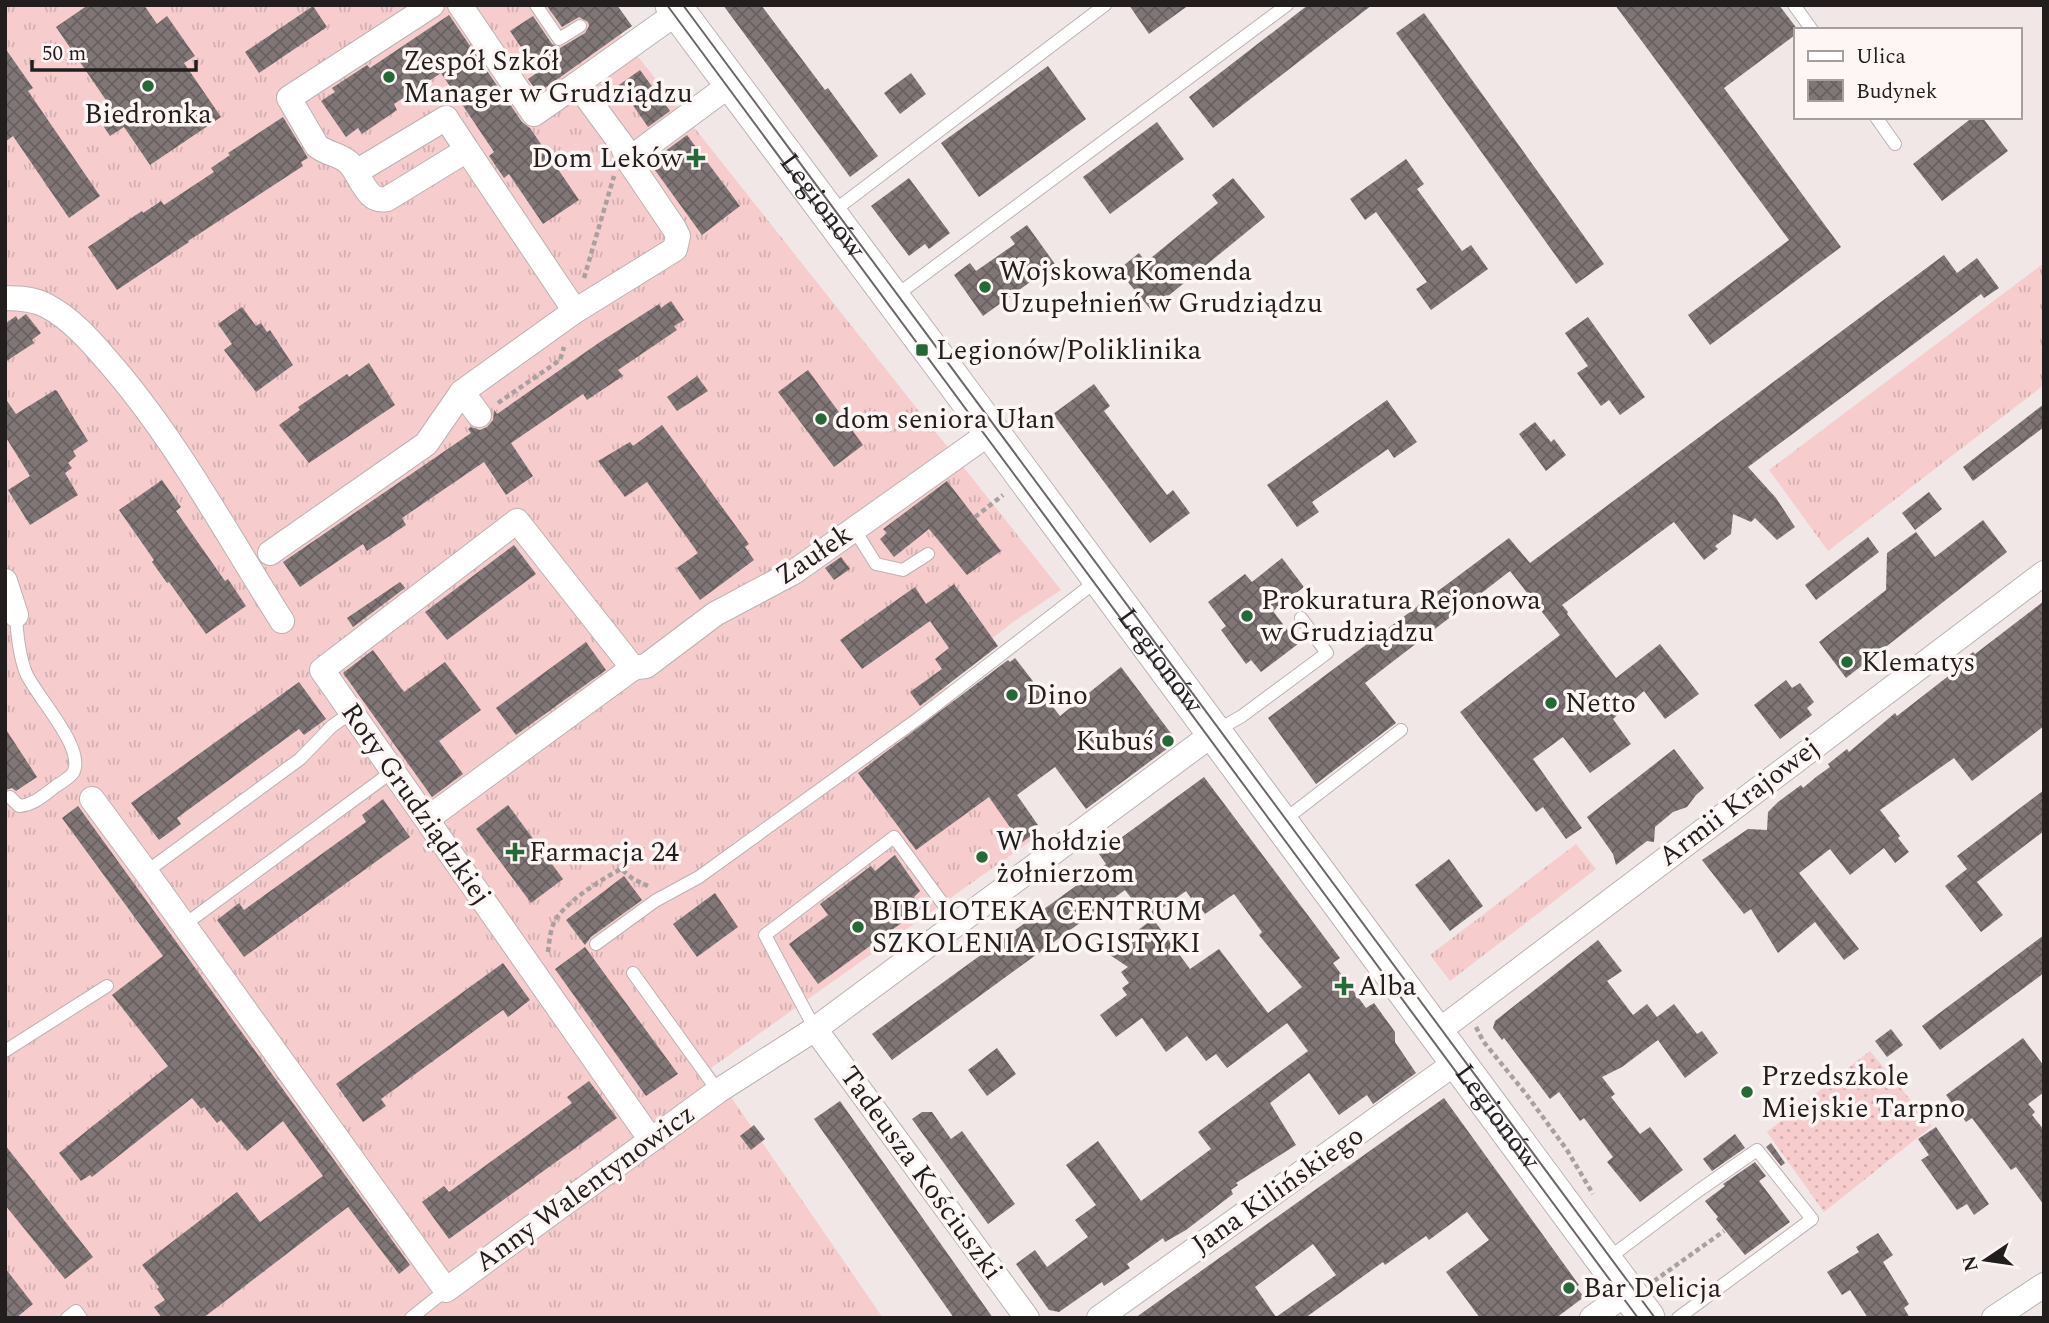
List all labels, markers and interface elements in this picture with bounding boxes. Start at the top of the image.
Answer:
scale bar [32,28,196,72]
legend [1794,28,2021,119]
text: 50 m [42,38,86,70]
place label: Zespół Szkół Manager w Grudziądzu [403,40,693,115]
text: Ulica [1856,41,1907,73]
marker: Zespół Szkół Manager w Grudziądzu [381,69,397,85]
text: Budynek [1856,76,1938,108]
marker: Biedronka [140,78,156,94]
place label: Biedronka [84,93,212,136]
place label: Dom Leków [532,137,683,180]
street label: Legionów [769,143,877,268]
marker: Dom Leków [688,150,704,166]
place label: Wojskowa Komenda Uzupełnień w Grudziądzu [999,250,1323,325]
marker: Wojskowa Komenda Uzupełnień w Grudziądzu [977,279,993,295]
place label: Legionów/Poliklinika [936,329,1202,372]
marker: Legionów/Poliklinika [914,342,930,358]
place label: dom seniora Ułan [835,398,1055,441]
marker: dom seniora Ułan [813,411,829,427]
street label: Zaułek [767,513,861,597]
place label: Prokuratura Rejonowa w Grudziądzu [1260,579,1541,654]
street label: Legionów [1107,598,1215,723]
marker: Prokuratura Rejonowa w Grudziądzu [1239,608,1255,624]
place label: Klematys [1861,641,1975,684]
marker: Klematys [1839,654,1855,670]
place label: Dino [1026,674,1088,717]
place label: Netto [1565,682,1636,725]
marker: Dino [1004,687,1020,703]
street label: Roty Grudziądzkiej [330,694,502,914]
marker: Netto [1543,695,1559,711]
place label: Kubuś [1076,720,1154,763]
street label: Armii Krajowej [1649,727,1829,877]
marker: Kubuś [1160,733,1176,749]
place label: W hołdzie żołnierzom [996,820,1135,895]
place label: Farmacja 24 [529,831,679,874]
marker: Farmacja 24 [507,844,523,860]
marker: W hołdzie żołnierzom [974,849,990,865]
place label: BIBLIOTEKA CENTRUM SZKOLENIA LOGISTYKI [872,890,1202,965]
marker: BIBLIOTEKA CENTRUM SZKOLENIA LOGISTYKI [850,919,866,935]
place label: Alba [1358,965,1417,1008]
marker: Alba [1336,978,1352,994]
street label: Legionów [1444,1054,1552,1179]
place label: Przedszkole Miejskie Tarpno [1761,1055,1965,1130]
street label: Tadeusza Kościuszki [828,1057,1014,1289]
marker: Przedszkole Miejskie Tarpno [1739,1084,1755,1100]
street label: Anny Walentynowicz [466,1093,704,1283]
street label: Jana Kilińskiego [1183,1114,1373,1266]
north arrow [1951,1225,2021,1295]
text: N [1955,1253,1987,1274]
place label: Bar Delicja [1583,1267,1722,1310]
marker: Bar Delicja [1561,1280,1577,1296]

